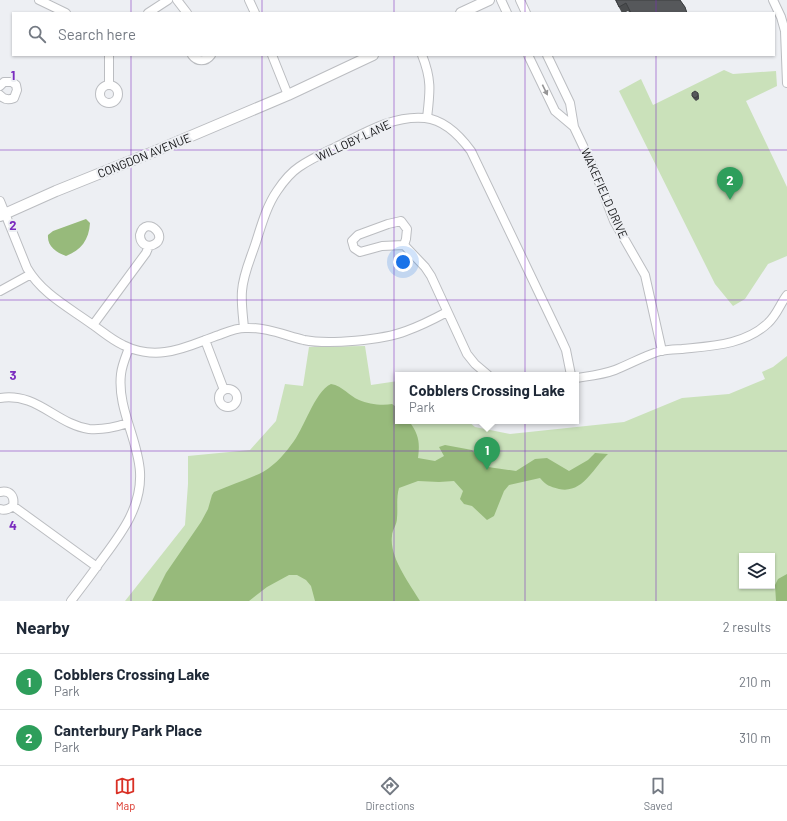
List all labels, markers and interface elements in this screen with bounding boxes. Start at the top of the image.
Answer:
search box [12,12,775,56]
icon: search [26,23,48,45]
text: Search here [58,25,136,43]
text: 1 [11,67,15,83]
one-way arrow [542,84,548,96]
street label: WILLOBY LANE [313,117,393,163]
street label: CONGDON AVENUE [95,130,193,180]
street label: WAKEFIELD DRIVE [579,146,631,240]
pin: 2 [717,167,743,200]
text: 2 [9,217,17,233]
your location [393,252,413,272]
text: 3 [9,367,17,383]
popup [395,372,579,424]
text: Cobblers Crossing Lake [409,381,565,399]
text: Park [409,399,435,415]
pin: 1 [474,437,500,470]
text: 4 [9,517,17,533]
map controls [739,553,775,589]
button: layers [739,553,775,589]
text: Nearby [16,617,70,637]
text: 2 results [723,619,771,635]
text: Cobblers Crossing Lake [54,665,210,683]
text: 1 [27,674,31,690]
text: 210 m [739,674,771,690]
text: Park [54,683,80,699]
text: Canterbury Park Place [54,721,202,739]
text: 2 [25,730,33,746]
text: 310 m [739,730,771,746]
text: Park [54,739,80,755]
tab: Map [114,775,136,812]
tab: Directions [365,775,415,812]
tab: Saved [644,775,673,812]

